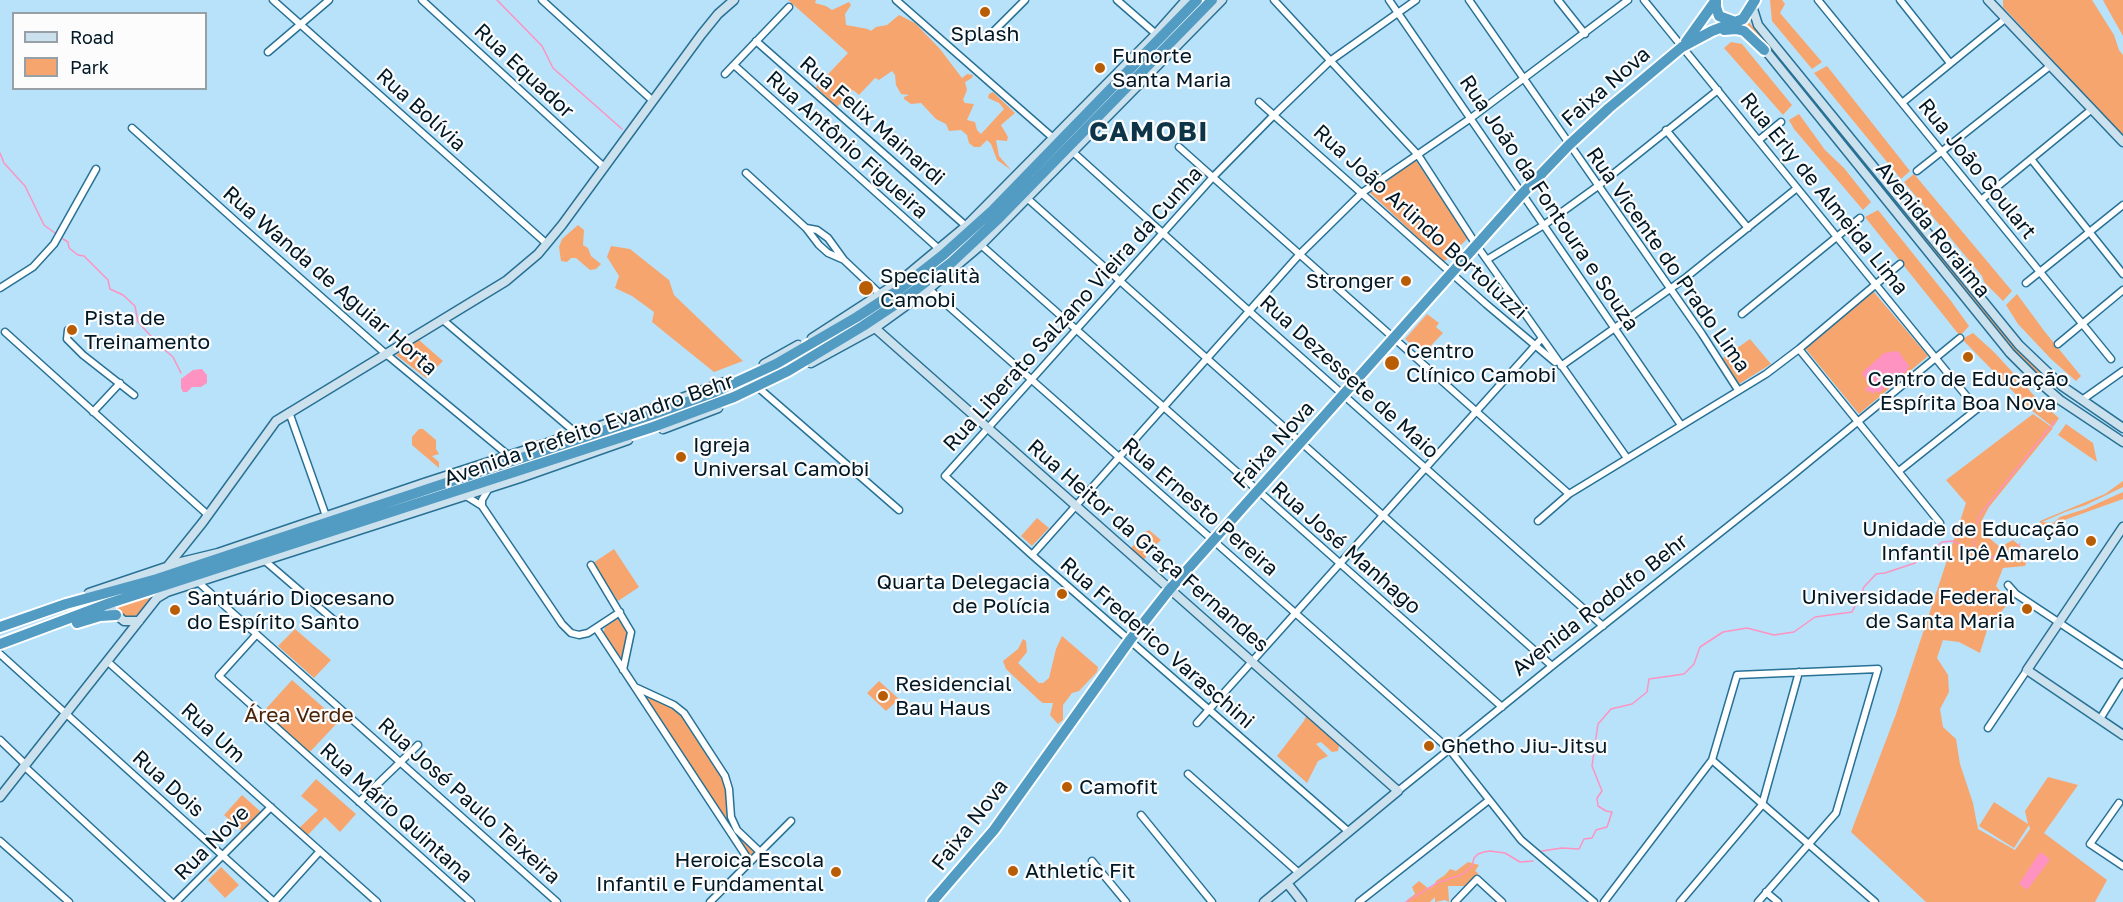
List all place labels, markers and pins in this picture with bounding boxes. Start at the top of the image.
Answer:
marker: Splash [978,5,992,19]
place label: Splash [951,21,1019,47]
place label: Funorte Santa Maria [1112,43,1231,93]
marker: Funorte Santa Maria [1093,61,1107,75]
place label: Specialità Camobi [880,263,980,313]
place label: Stronger [1306,268,1394,294]
marker: Stronger [1399,274,1413,288]
marker: Specialità Camobi [857,279,875,297]
place label: Pista de Treinamento [84,305,210,355]
marker: Pista de Treinamento [65,323,79,337]
place label: Centro Clínico Camobi [1406,338,1556,388]
marker: Centro de Educação Espírita Boa Nova [1961,350,1975,364]
marker: Centro Clínico Camobi [1383,354,1401,372]
place label: Centro de Educação Espírita Boa Nova [1867,366,2069,416]
place label: Igreja Universal Camobi [693,432,869,482]
marker: Igreja Universal Camobi [674,450,688,464]
place label: Unidade de Educação Infantil Ipê Amarelo [1862,516,2079,566]
marker: Unidade de Educação Infantil Ipê Amarelo [2084,534,2098,548]
place label: Quarta Delegacia de Polícia [876,569,1050,619]
place label: Universidade Federal de Santa Maria [1801,584,2015,634]
place label: Santuário Diocesano do Espírito Santo [187,585,395,635]
marker: Quarta Delegacia de Polícia [1055,587,1069,601]
marker: Universidade Federal de Santa Maria [2020,602,2034,616]
marker: Santuário Diocesano do Espírito Santo [168,603,182,617]
place label: Residencial Bau Haus [895,671,1012,721]
marker: Residencial Bau Haus [876,689,890,703]
place label: Ghetho Jiu-Jitsu [1441,733,1608,759]
marker: Ghetho Jiu-Jitsu [1422,739,1436,753]
place label: Camofit [1079,774,1158,800]
marker: Camofit [1060,780,1074,794]
place label: Heroica Escola Infantil e Fundamental [596,847,824,897]
place label: Athletic Fit [1025,858,1135,884]
marker: Athletic Fit [1006,864,1020,878]
marker: Heroica Escola Infantil e Fundamental [829,865,843,879]

